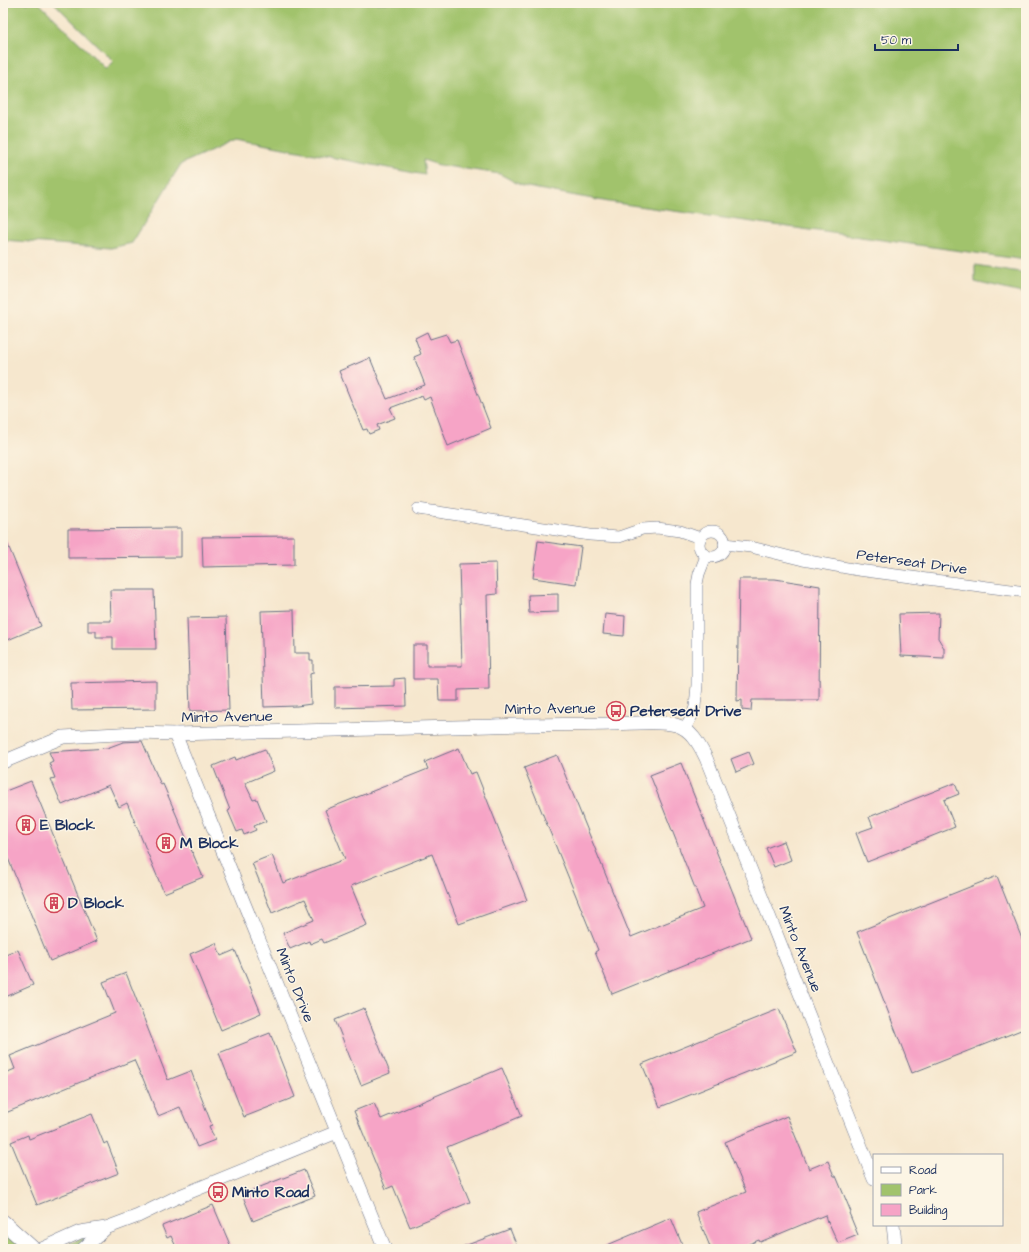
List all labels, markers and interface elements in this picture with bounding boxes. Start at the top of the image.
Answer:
scale bar [875,26,958,52]
text: 50 m [881,32,912,49]
street label: Peterseat Drive [855,544,969,580]
street label: Minto Avenue [504,698,596,720]
bus stop icon: Peterseat Drive [605,700,627,722]
place label: Peterseat Drive [630,701,742,722]
street label: Minto Avenue [181,706,273,728]
building icon: E Block [15,814,37,836]
place label: E Block [40,815,96,836]
building icon: M Block [155,832,177,854]
place label: M Block [180,833,239,854]
building icon: D Block [43,892,65,914]
place label: D Block [68,893,125,914]
street label: Minto Avenue [773,903,827,995]
street label: Minto Drive [270,945,320,1025]
legend [873,1154,1003,1226]
text: Road [909,1162,937,1179]
bus stop icon: Minto Road [207,1181,229,1203]
place label: Minto Road [232,1182,309,1203]
text: Park [909,1182,937,1199]
text: Building [909,1202,947,1220]

